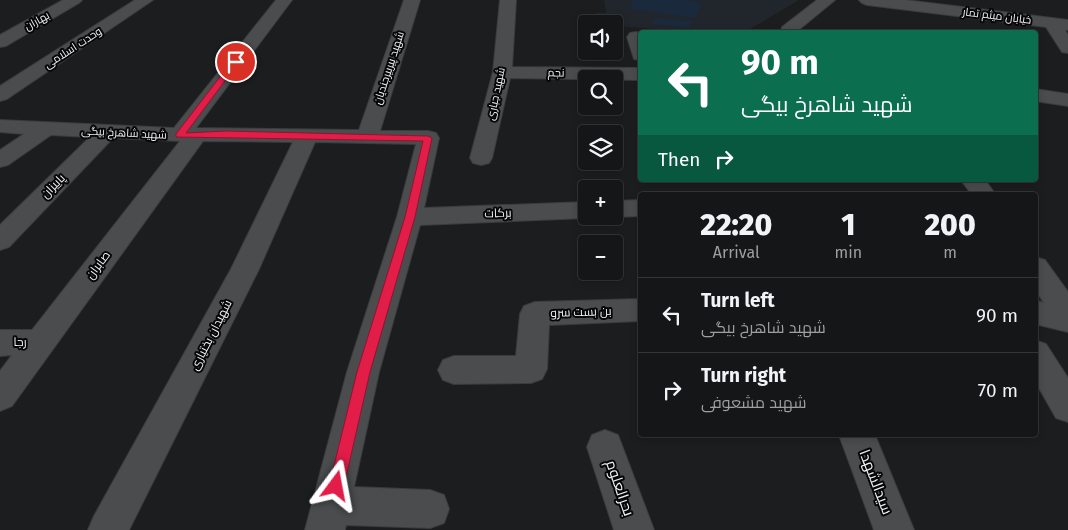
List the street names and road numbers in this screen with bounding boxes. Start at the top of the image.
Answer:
street label: خیابان میثم تمار [961,5,1032,28]
street label: بهاران [22,9,52,33]
street label: وحدت اسلامی [42,25,104,71]
street label: شهید پیربیرجندیان [371,30,407,106]
street label: شهید جباری [484,66,508,122]
street label: نجم [547,66,565,81]
street label: شهید شاهرخ بیگی [81,124,167,143]
street label: پاییزان [38,170,70,202]
street label: برکات [484,206,512,220]
street label: صابران [83,248,113,282]
street label: شهیدان بختیاری [187,297,235,373]
street label: بن بست سرو [550,304,612,320]
street label: رجا [13,335,27,349]
street label: سیدالشهدا [855,447,897,517]
street label: بحرالعلوم [601,458,638,519]

